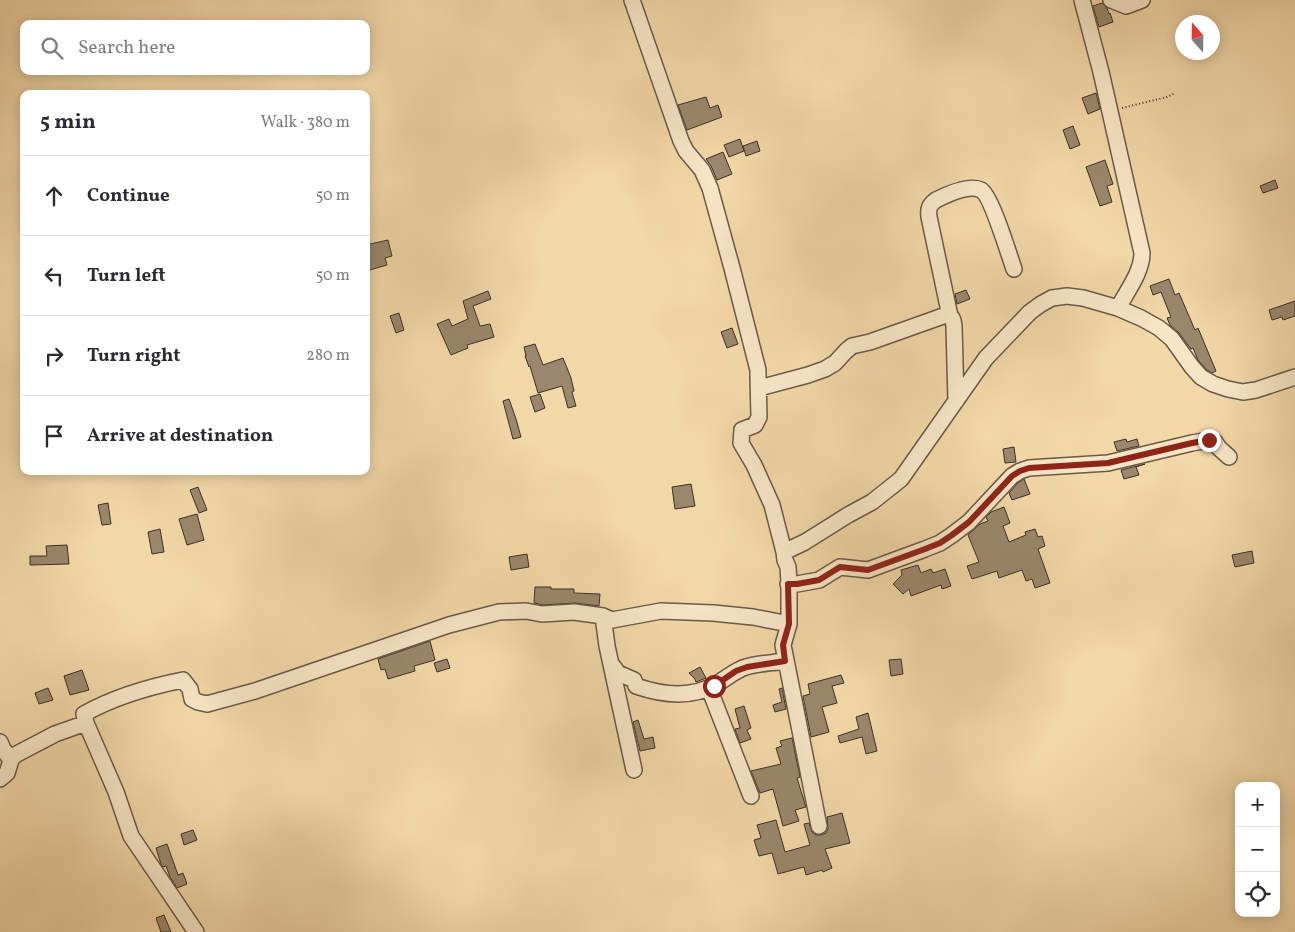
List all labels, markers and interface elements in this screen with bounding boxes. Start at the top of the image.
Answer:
north arrow [1175,15,1220,60]
search box [20,20,370,75]
icon: search [38,34,66,62]
text: Search here [78,35,175,61]
text: 5 min [40,108,96,137]
text: Walk · 380 m [261,112,350,134]
icon: ahead [40,182,68,210]
text: Continue [87,183,170,209]
text: 50 m [316,185,350,207]
icon: left [40,262,68,290]
text: Turn left [87,263,166,289]
text: 50 m [316,265,350,287]
icon: right [40,342,68,370]
text: Turn right [87,343,180,369]
text: 280 m [306,345,350,367]
icon: arrive [40,422,68,450]
text: Arrive at destination [87,423,273,449]
route end [1198,429,1221,452]
route start [703,675,726,698]
map controls [1235,782,1280,917]
button: + [1235,782,1280,827]
button: − [1235,827,1280,872]
button: locate [1235,872,1280,917]

